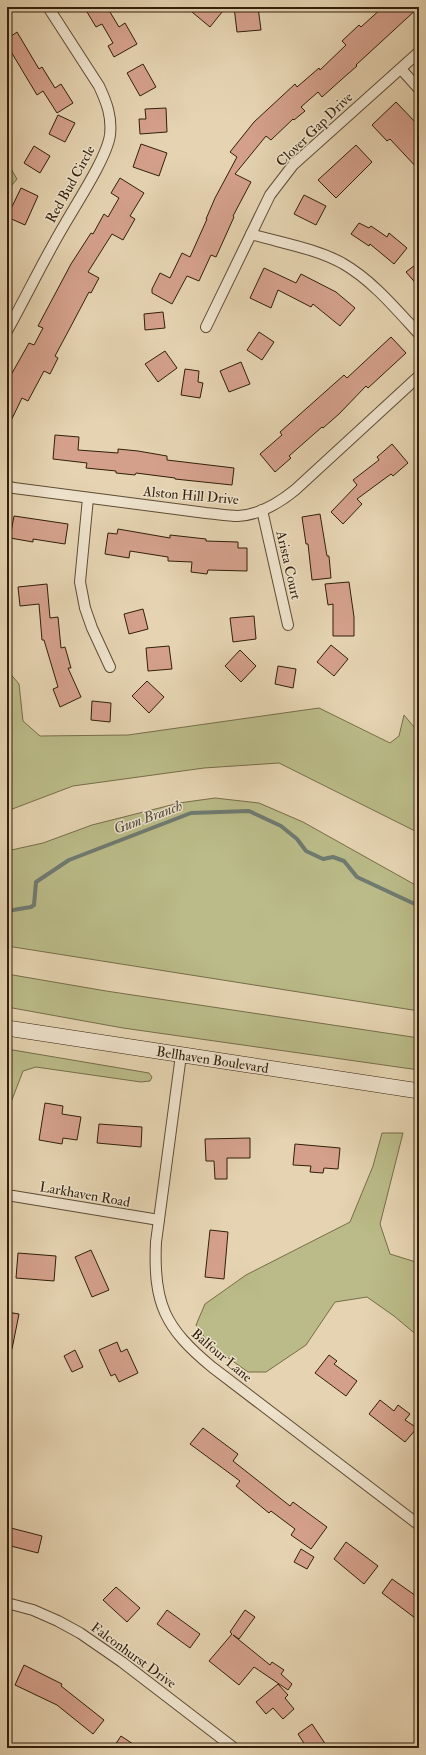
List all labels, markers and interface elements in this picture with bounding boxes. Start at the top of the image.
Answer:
street label: Clover Gap Drive [273,88,357,171]
street label: Red Bud Circle [42,142,99,226]
street label: Alston Hill Drive [141,483,240,508]
street label: Arista Court [272,528,305,602]
water label: Gum Branch [111,796,185,839]
street label: Bellhaven Boulevard [155,1043,270,1077]
street label: Larkhaven Road [38,1178,132,1211]
street label: Balfour Lane [188,1325,256,1386]
street label: Falconhurst Drive [88,1619,180,1692]

